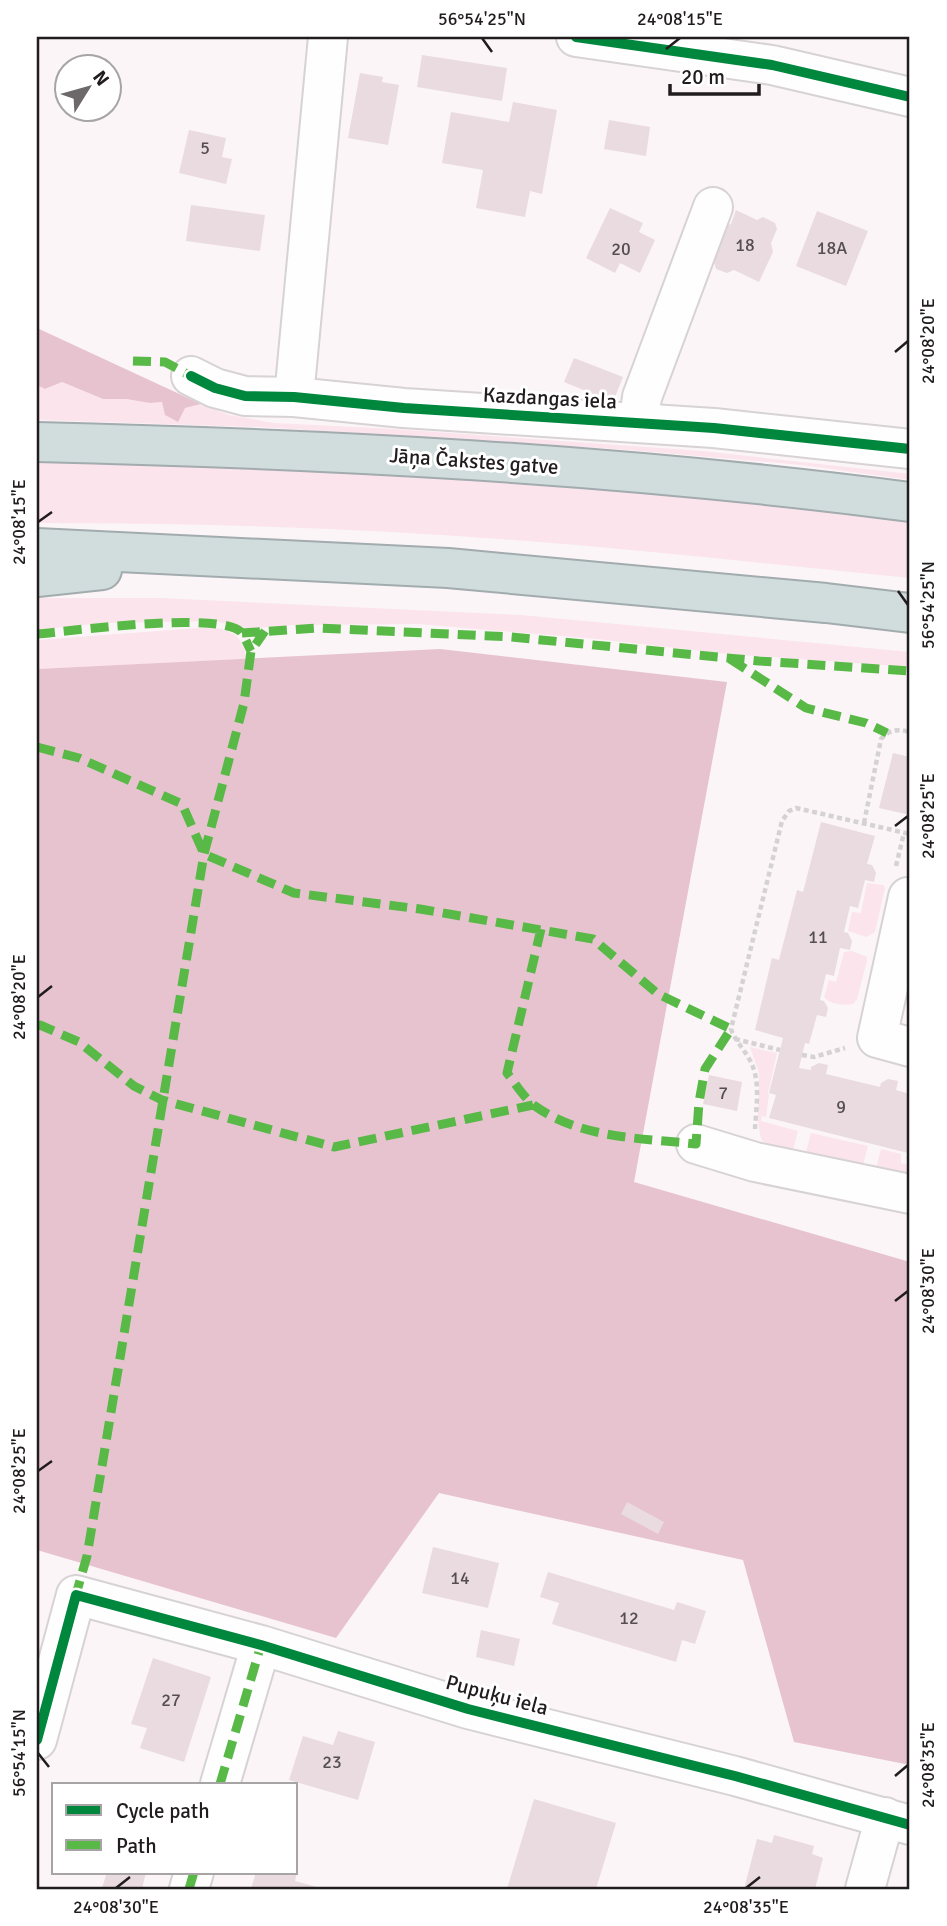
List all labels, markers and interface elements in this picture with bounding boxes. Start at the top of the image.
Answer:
text: 56°54'25"N [438,8,526,30]
text: 24°08'15"E [637,8,723,30]
north arrow [52,52,122,122]
scale bar [670,52,760,96]
text: 20 m [681,64,725,90]
text: N [87,66,114,91]
house number: 5 [200,137,210,159]
house number: 18 [735,234,755,256]
house number: 18A [817,237,847,259]
house number: 20 [611,238,631,260]
text: 24°08'20"E [917,298,939,384]
street label: Kazdangas iela [482,382,618,414]
street label: Jāņa Čakstes gatve [389,442,559,480]
text: 24°08'15"E [8,479,30,565]
text: 56°54'25"N [917,561,939,649]
text: 24°08'25"E [917,773,939,859]
house number: 11 [808,926,828,948]
text: 24°08'20"E [8,954,30,1040]
house number: 7 [718,1082,728,1104]
house number: 9 [836,1096,846,1118]
text: 24°08'30"E [917,1248,939,1334]
text: 24°08'25"E [8,1428,30,1514]
house number: 14 [450,1567,470,1589]
house number: 12 [619,1607,639,1629]
street label: Pupuķu iela [443,1669,551,1721]
house number: 27 [161,1689,181,1711]
text: 56°54'15"N [8,1709,30,1797]
text: 24°08'35"E [917,1722,939,1808]
house number: 23 [322,1751,342,1773]
legend [52,1783,298,1874]
text: Cycle path [116,1798,210,1824]
text: Path [116,1833,157,1859]
text: 24°08'30"E [73,1896,159,1918]
text: 24°08'35"E [703,1896,789,1918]

